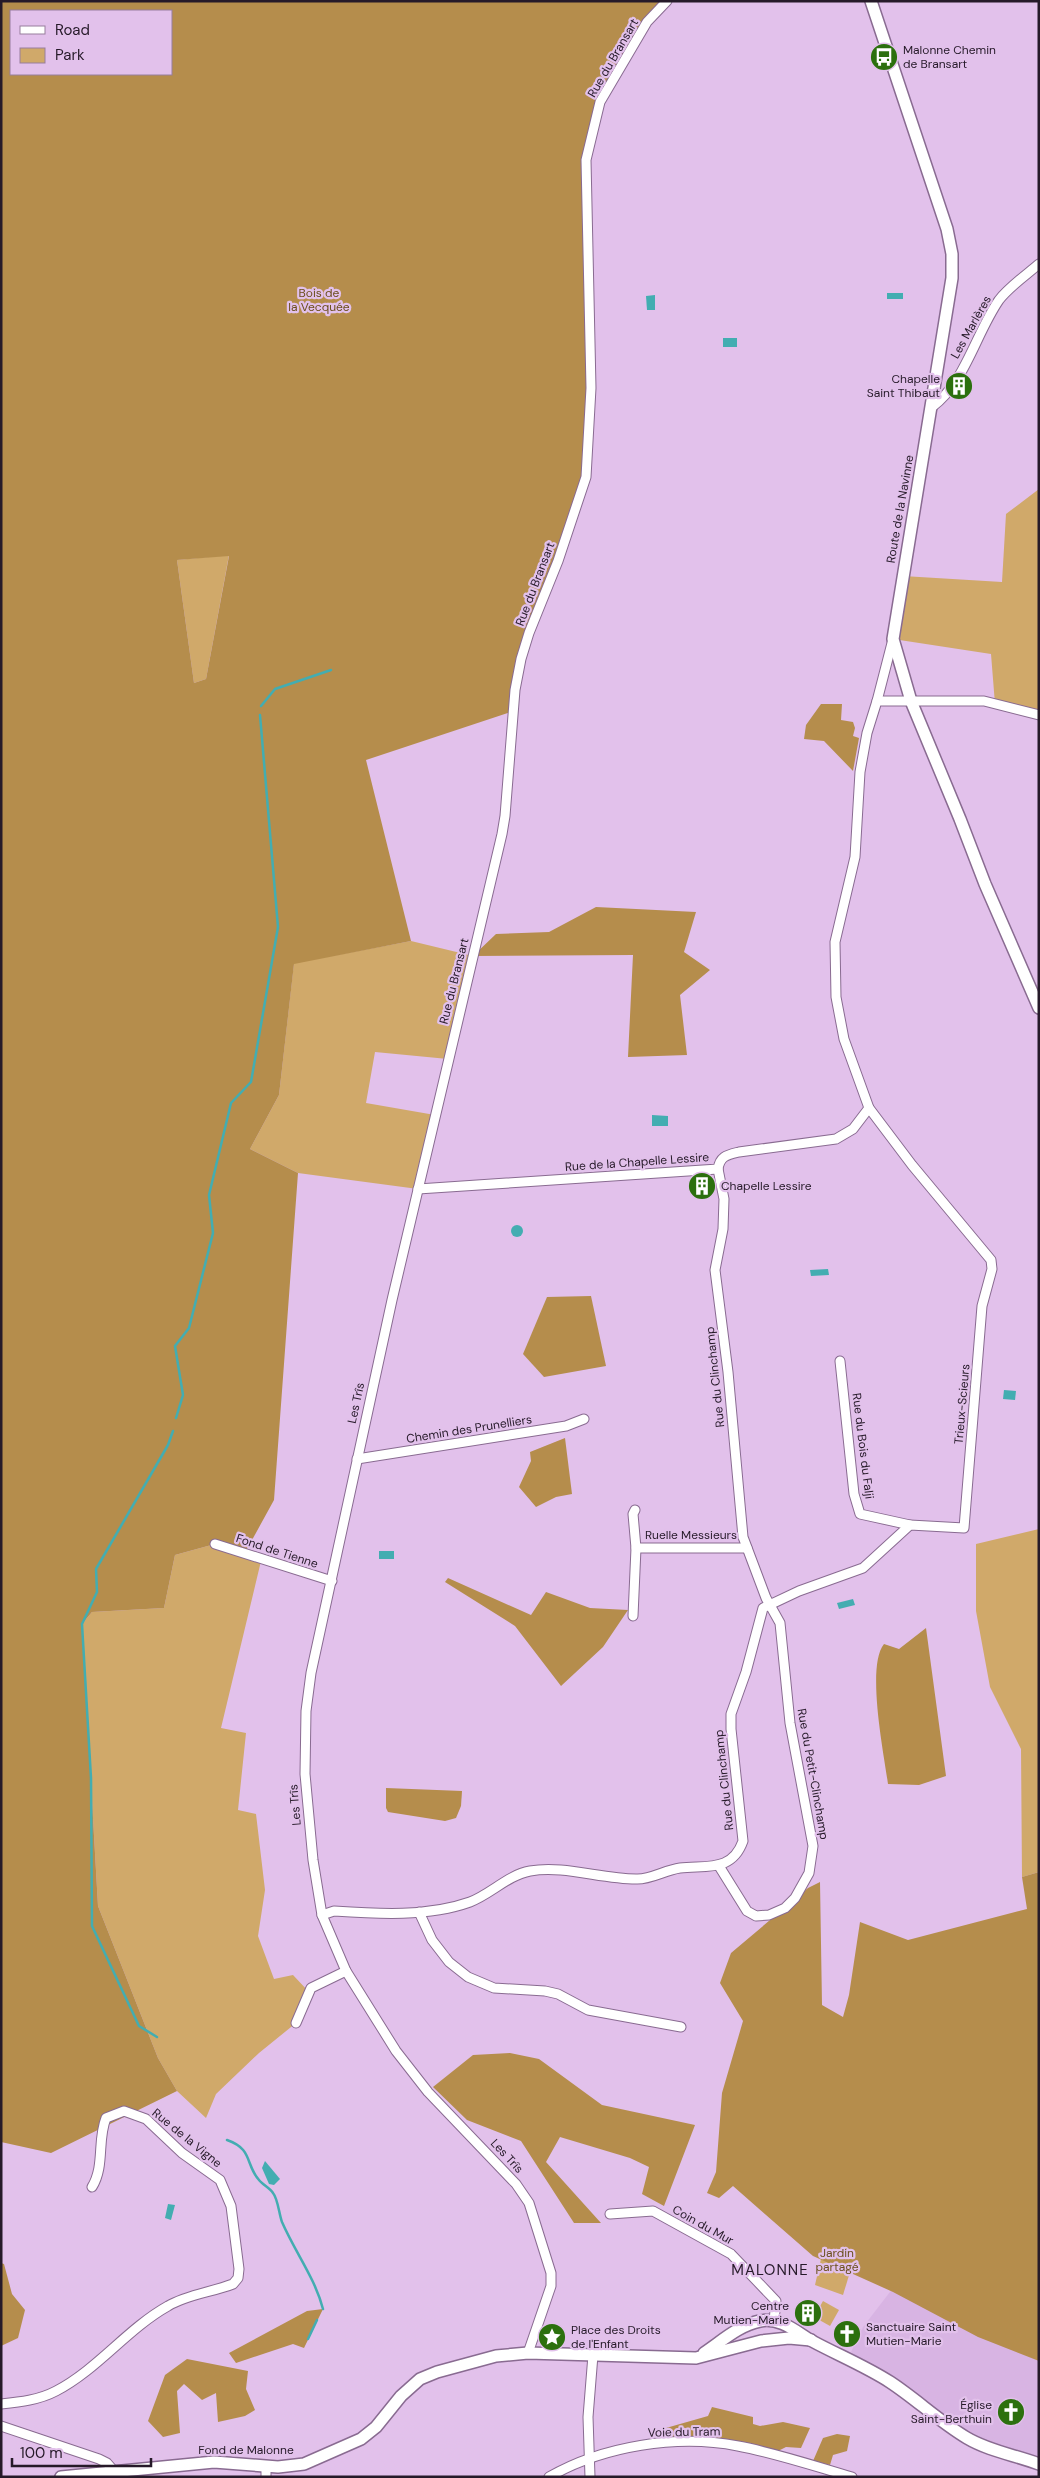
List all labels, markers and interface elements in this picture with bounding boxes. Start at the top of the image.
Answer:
legend [10,10,172,75]
street label: Rue du Bransart [584,15,642,100]
text: Road [55,20,90,40]
bus stop icon: Malonne Chemin de Bransart [869,42,899,72]
place label: Malonne Chemin de Bransart [903,42,996,72]
text: Park [55,45,85,65]
park label: Bois de la Vecquée [288,285,350,315]
street label: Les Marlères [947,293,995,361]
place label: Chapelle Saint Thibaut [867,371,940,401]
building icon: Chapelle Saint Thibaut [944,371,974,401]
street label: Route de la Navinne [883,453,917,564]
street label: Rue du Bransart [512,540,558,628]
street label: Rue du Bransart [436,936,473,1026]
street label: Rue de la Chapelle Lessire [564,1149,710,1175]
building icon: Chapelle Lessire [687,1171,717,1201]
place label: Chapelle Lessire [721,1178,812,1194]
street label: Rue du Clinchamp [702,1326,728,1428]
street label: Trieux-Scieurs [951,1363,973,1445]
street label: Les Trîs [344,1381,368,1425]
street label: Rue du Bois du Falji [849,1392,877,1500]
street label: Chemin des Prunelliers [405,1411,533,1447]
street label: Ruelle Messieurs [645,1527,737,1543]
street label: Fond de Tienne [234,1530,320,1572]
street label: Rue du Petit-Clinchamp [794,1707,832,1841]
street label: Rue du Clinchamp [711,1729,737,1831]
street label: Les Trîs [285,1784,305,1826]
street label: Rue de la Vigne [149,2105,225,2171]
street label: Les Trîs [487,2135,527,2177]
street label: Coin du Mur [670,2202,737,2249]
park label: Jardin partagé [816,2245,859,2275]
district label: MALONNE [731,2260,809,2280]
place label: Centre Mutien-Marie [713,2298,789,2328]
building icon: Centre Mutien-Marie [793,2298,823,2328]
church icon: Sanctuaire Saint Mutien-Marie [832,2319,862,2349]
place label: Sanctuaire Saint Mutien-Marie [866,2319,957,2349]
place icon: Place des Droits de l'Enfant [537,2322,567,2352]
place label: Place des Droits de l'Enfant [571,2322,661,2352]
place label: Église Saint-Berthuin [911,2397,992,2427]
church icon: Église Saint-Berthuin [996,2397,1026,2427]
street label: Voie du Tram [648,2423,720,2441]
scale bar [12,2436,151,2468]
street label: Fond de Malonne [198,2442,294,2458]
text: 100 m [20,2443,63,2463]

